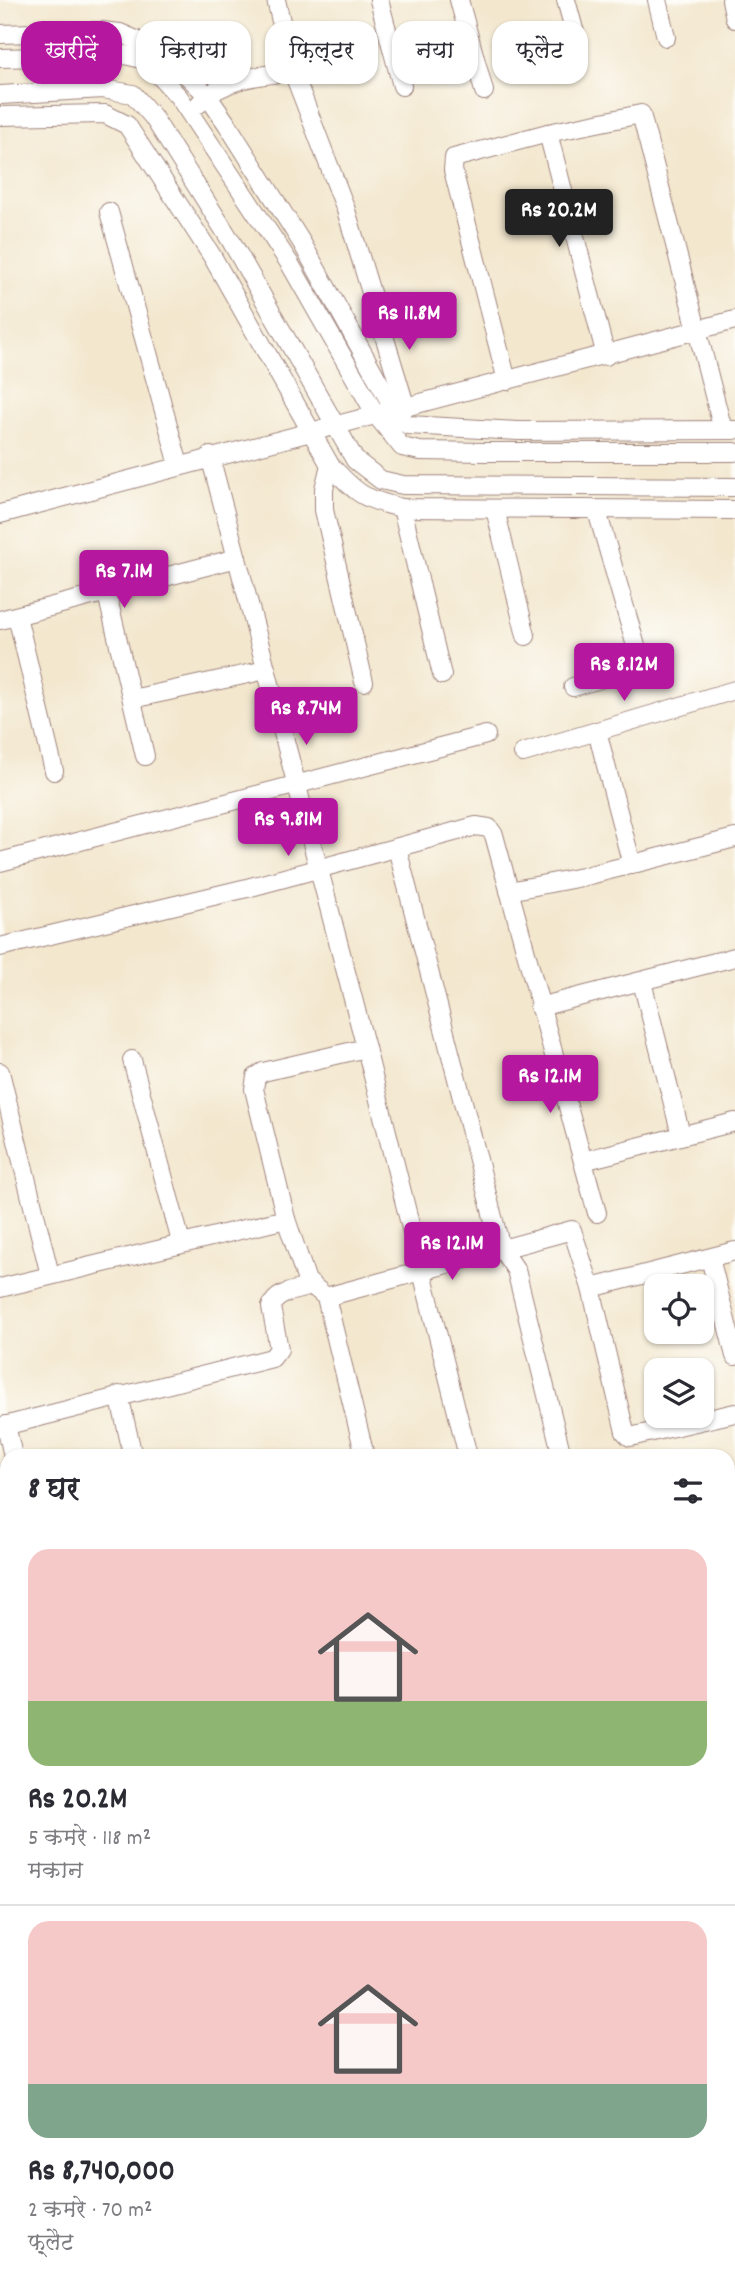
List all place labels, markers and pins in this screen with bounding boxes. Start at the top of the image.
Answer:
pin: Rs 20.2M [487,190,631,249]
pin: Rs 11.8M [337,292,481,352]
pin: Rs 7.1M [59,550,189,610]
pin: Rs 8.12M [552,644,696,703]
pin: Rs 8.74M [234,688,378,747]
pin: Rs 9.81M [216,798,360,858]
pin: Rs 12.1M [478,1056,622,1115]
pin: Rs 12.1M [380,1222,524,1282]

